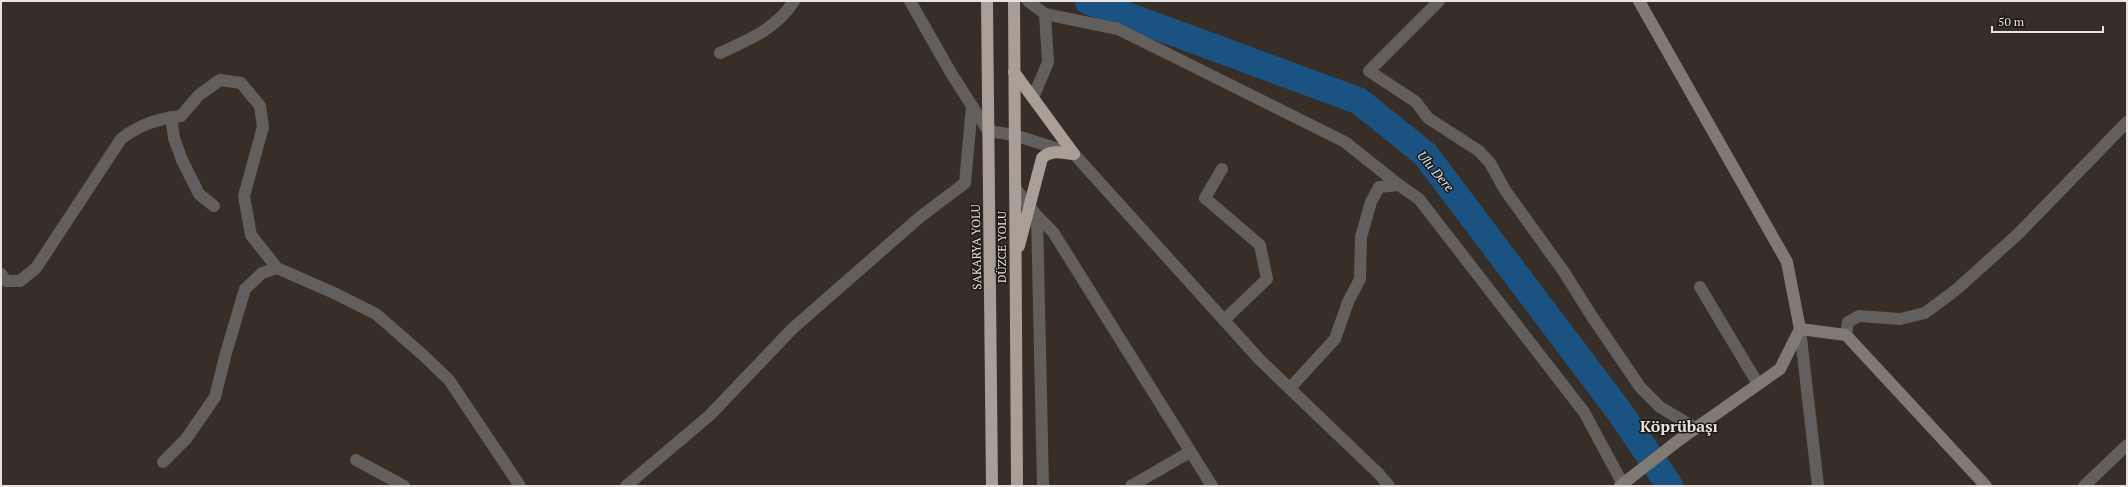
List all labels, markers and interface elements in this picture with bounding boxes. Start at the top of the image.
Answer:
scale bar [1992,8,2103,34]
text: 50 m [1998,14,2025,29]
water label: Ulu Dere [1414,147,1459,195]
street label: SAKARYA YOLU [968,204,984,290]
street label: DÜZCE YOLU [994,211,1009,283]
district label: Köprübaşı [1640,415,1718,437]

